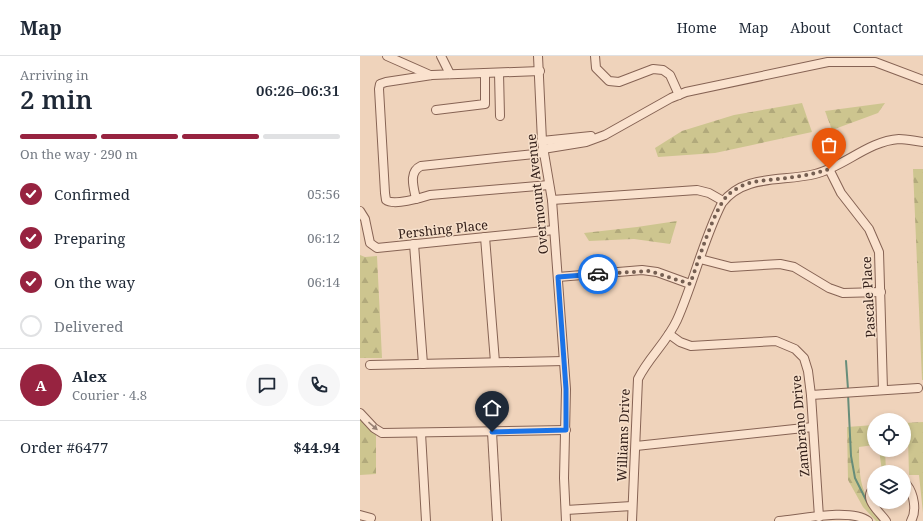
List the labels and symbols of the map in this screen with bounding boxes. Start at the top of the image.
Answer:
pin [812,128,846,169]
street label: Overmount Avenue [522,133,552,255]
street label: Pershing Place [397,215,489,243]
courier [578,254,618,294]
street label: Pascale Place [857,256,879,338]
street label: Zambrano Drive [787,374,813,478]
street label: Williams Drive [612,388,634,482]
pin [475,391,509,432]
one-way arrow [368,422,379,431]

